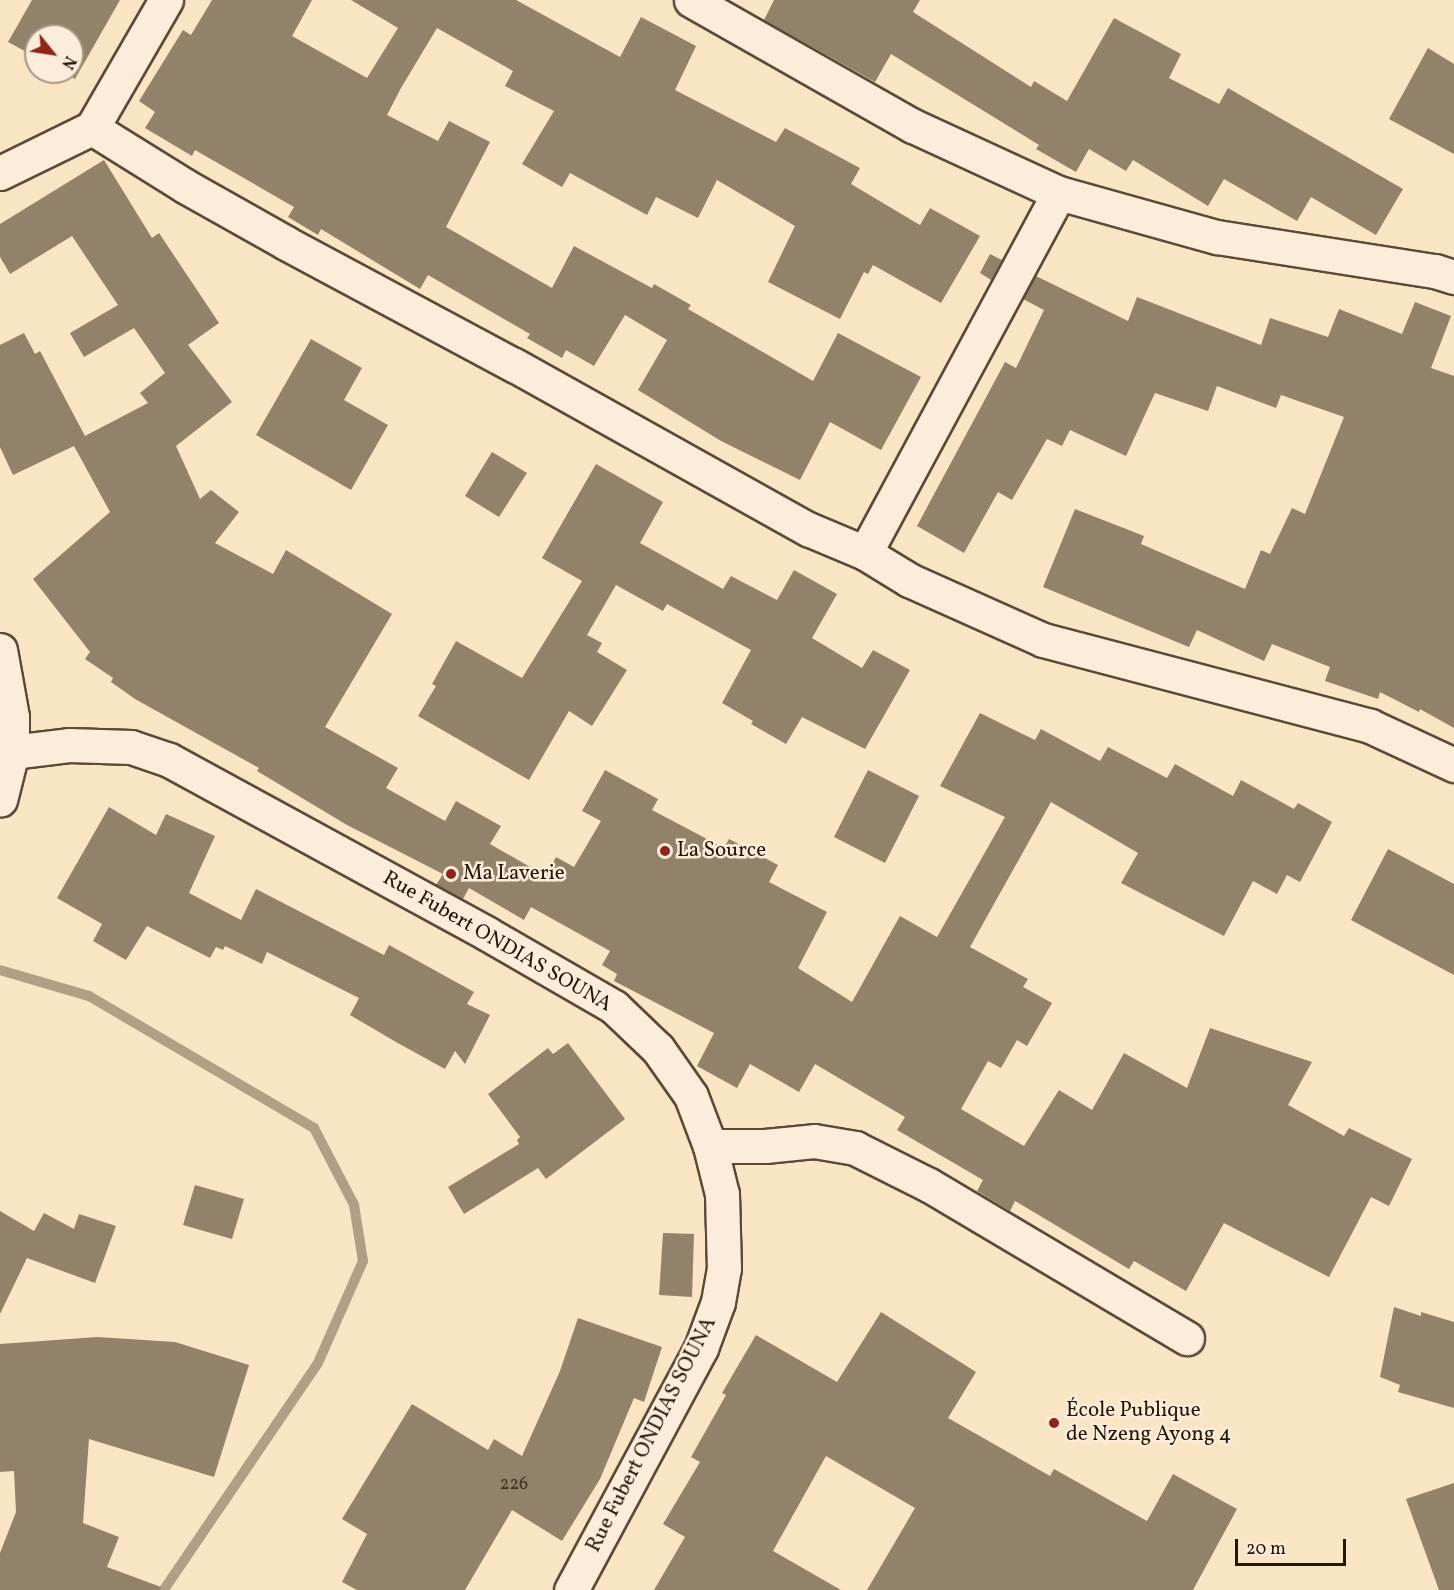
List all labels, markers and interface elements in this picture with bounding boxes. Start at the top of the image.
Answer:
north arrow [24,24,84,84]
text: N [55,51,80,73]
place label: La Source [677,838,766,864]
marker: La Source [658,844,672,858]
place label: Ma Laverie [463,861,565,887]
street label: Rue Fubert ONDIAS SOUNA [378,866,616,1018]
marker: Ma Laverie [444,867,458,881]
street label: Rue Fubert ONDIAS SOUNA [582,1313,722,1557]
place label: École Publique de Nzeng Ayong 4 [1066,1398,1231,1448]
marker: École Publique de Nzeng Ayong 4 [1047,1416,1061,1430]
house number: 226 [500,1474,528,1496]
scale bar [1238,1527,1349,1565]
text: 20 m [1246,1537,1286,1562]

